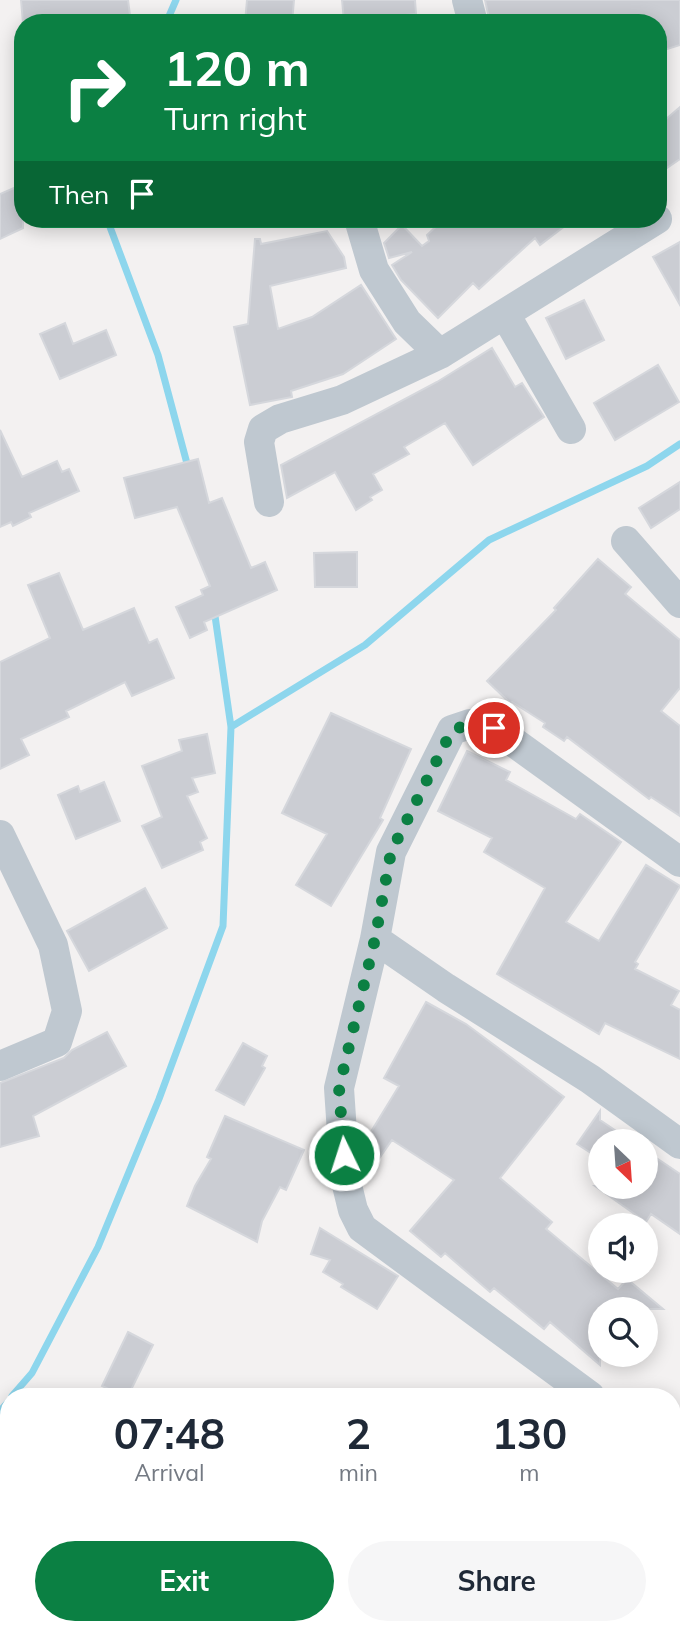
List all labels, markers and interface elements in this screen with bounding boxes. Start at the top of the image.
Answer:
text: 120 m [164,37,310,98]
icon: right [49,42,140,133]
text: Turn right [164,98,307,138]
icon: arrive [123,175,161,213]
text: Then [49,178,109,211]
pin [464,698,524,758]
icon: arrive [475,709,513,747]
position arrow [307,1118,381,1192]
north arrow [588,1129,658,1199]
map controls [588,1129,658,1367]
button: sound [588,1213,658,1283]
button: search [588,1297,658,1367]
text: 07:48 [114,1407,225,1460]
text: 2 [346,1407,371,1460]
text: 130 [492,1407,567,1460]
text: Arrival [134,1458,205,1487]
text: min [339,1458,378,1487]
text: m [519,1458,540,1487]
button: Exit [35,1541,334,1621]
button: Share [348,1541,646,1621]

